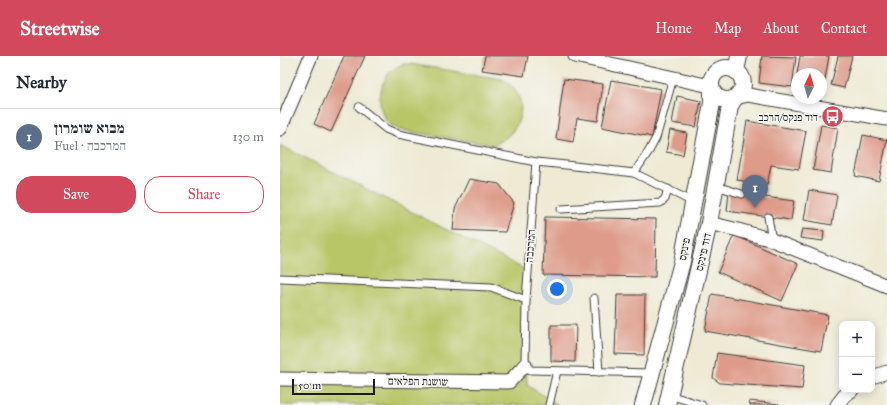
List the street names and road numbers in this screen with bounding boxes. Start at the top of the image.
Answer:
street label: המרכבה [523,229,538,263]
street label: דוד פינקס [693,232,714,272]
street label: פינקס [676,236,693,262]
street label: שושנת הפלאים [388,374,448,389]

